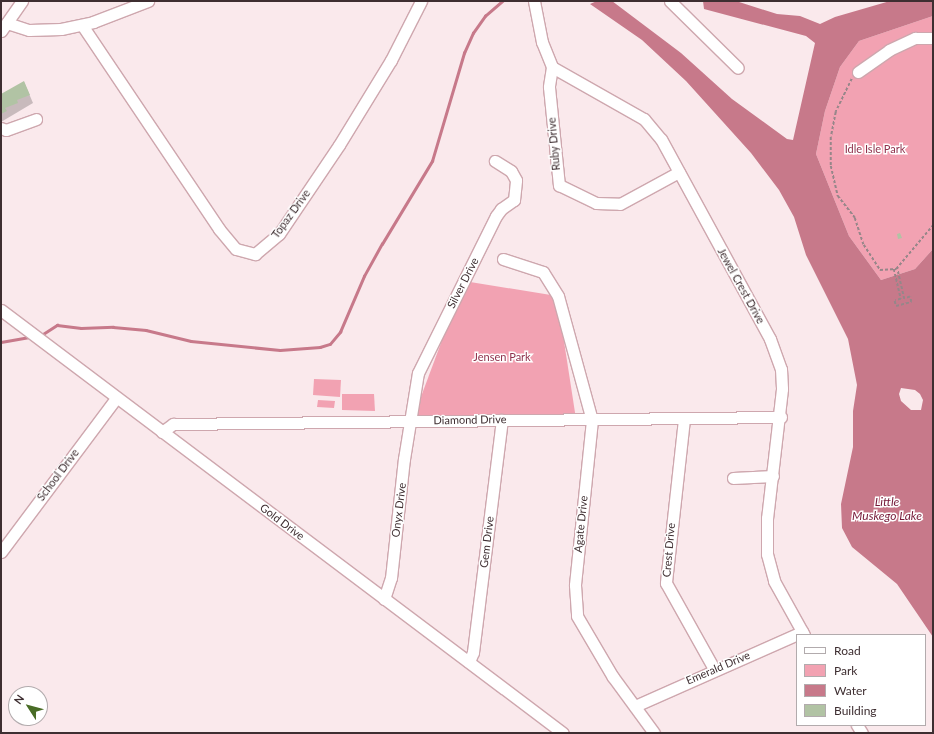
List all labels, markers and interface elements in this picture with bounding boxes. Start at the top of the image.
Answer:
street label: Ruby Drive [545,117,563,171]
park label: Idle Isle Park [845,142,905,156]
street label: Topaz Drive [269,187,313,241]
street label: Jewel Crest Drive [715,246,767,326]
street label: Silver Drive [445,255,481,311]
park label: Jensen Park [473,350,531,364]
street label: Diamond Drive [433,413,507,427]
street label: School Drive [34,446,82,504]
street label: Onyx Drive [389,482,409,538]
street label: Agate Drive [571,495,591,553]
water label: Little Muskego Lake [852,495,922,523]
street label: Gold Drive [257,501,307,543]
street label: Gem Drive [477,515,497,569]
street label: Crest Drive [660,522,678,578]
legend [796,634,926,726]
text: Road [834,643,861,658]
street label: Emerald Drive [684,649,752,687]
text: Park [834,663,857,678]
text: Water [834,683,867,698]
north arrow [8,686,48,726]
text: N [11,692,26,706]
text: Building [834,703,877,718]

